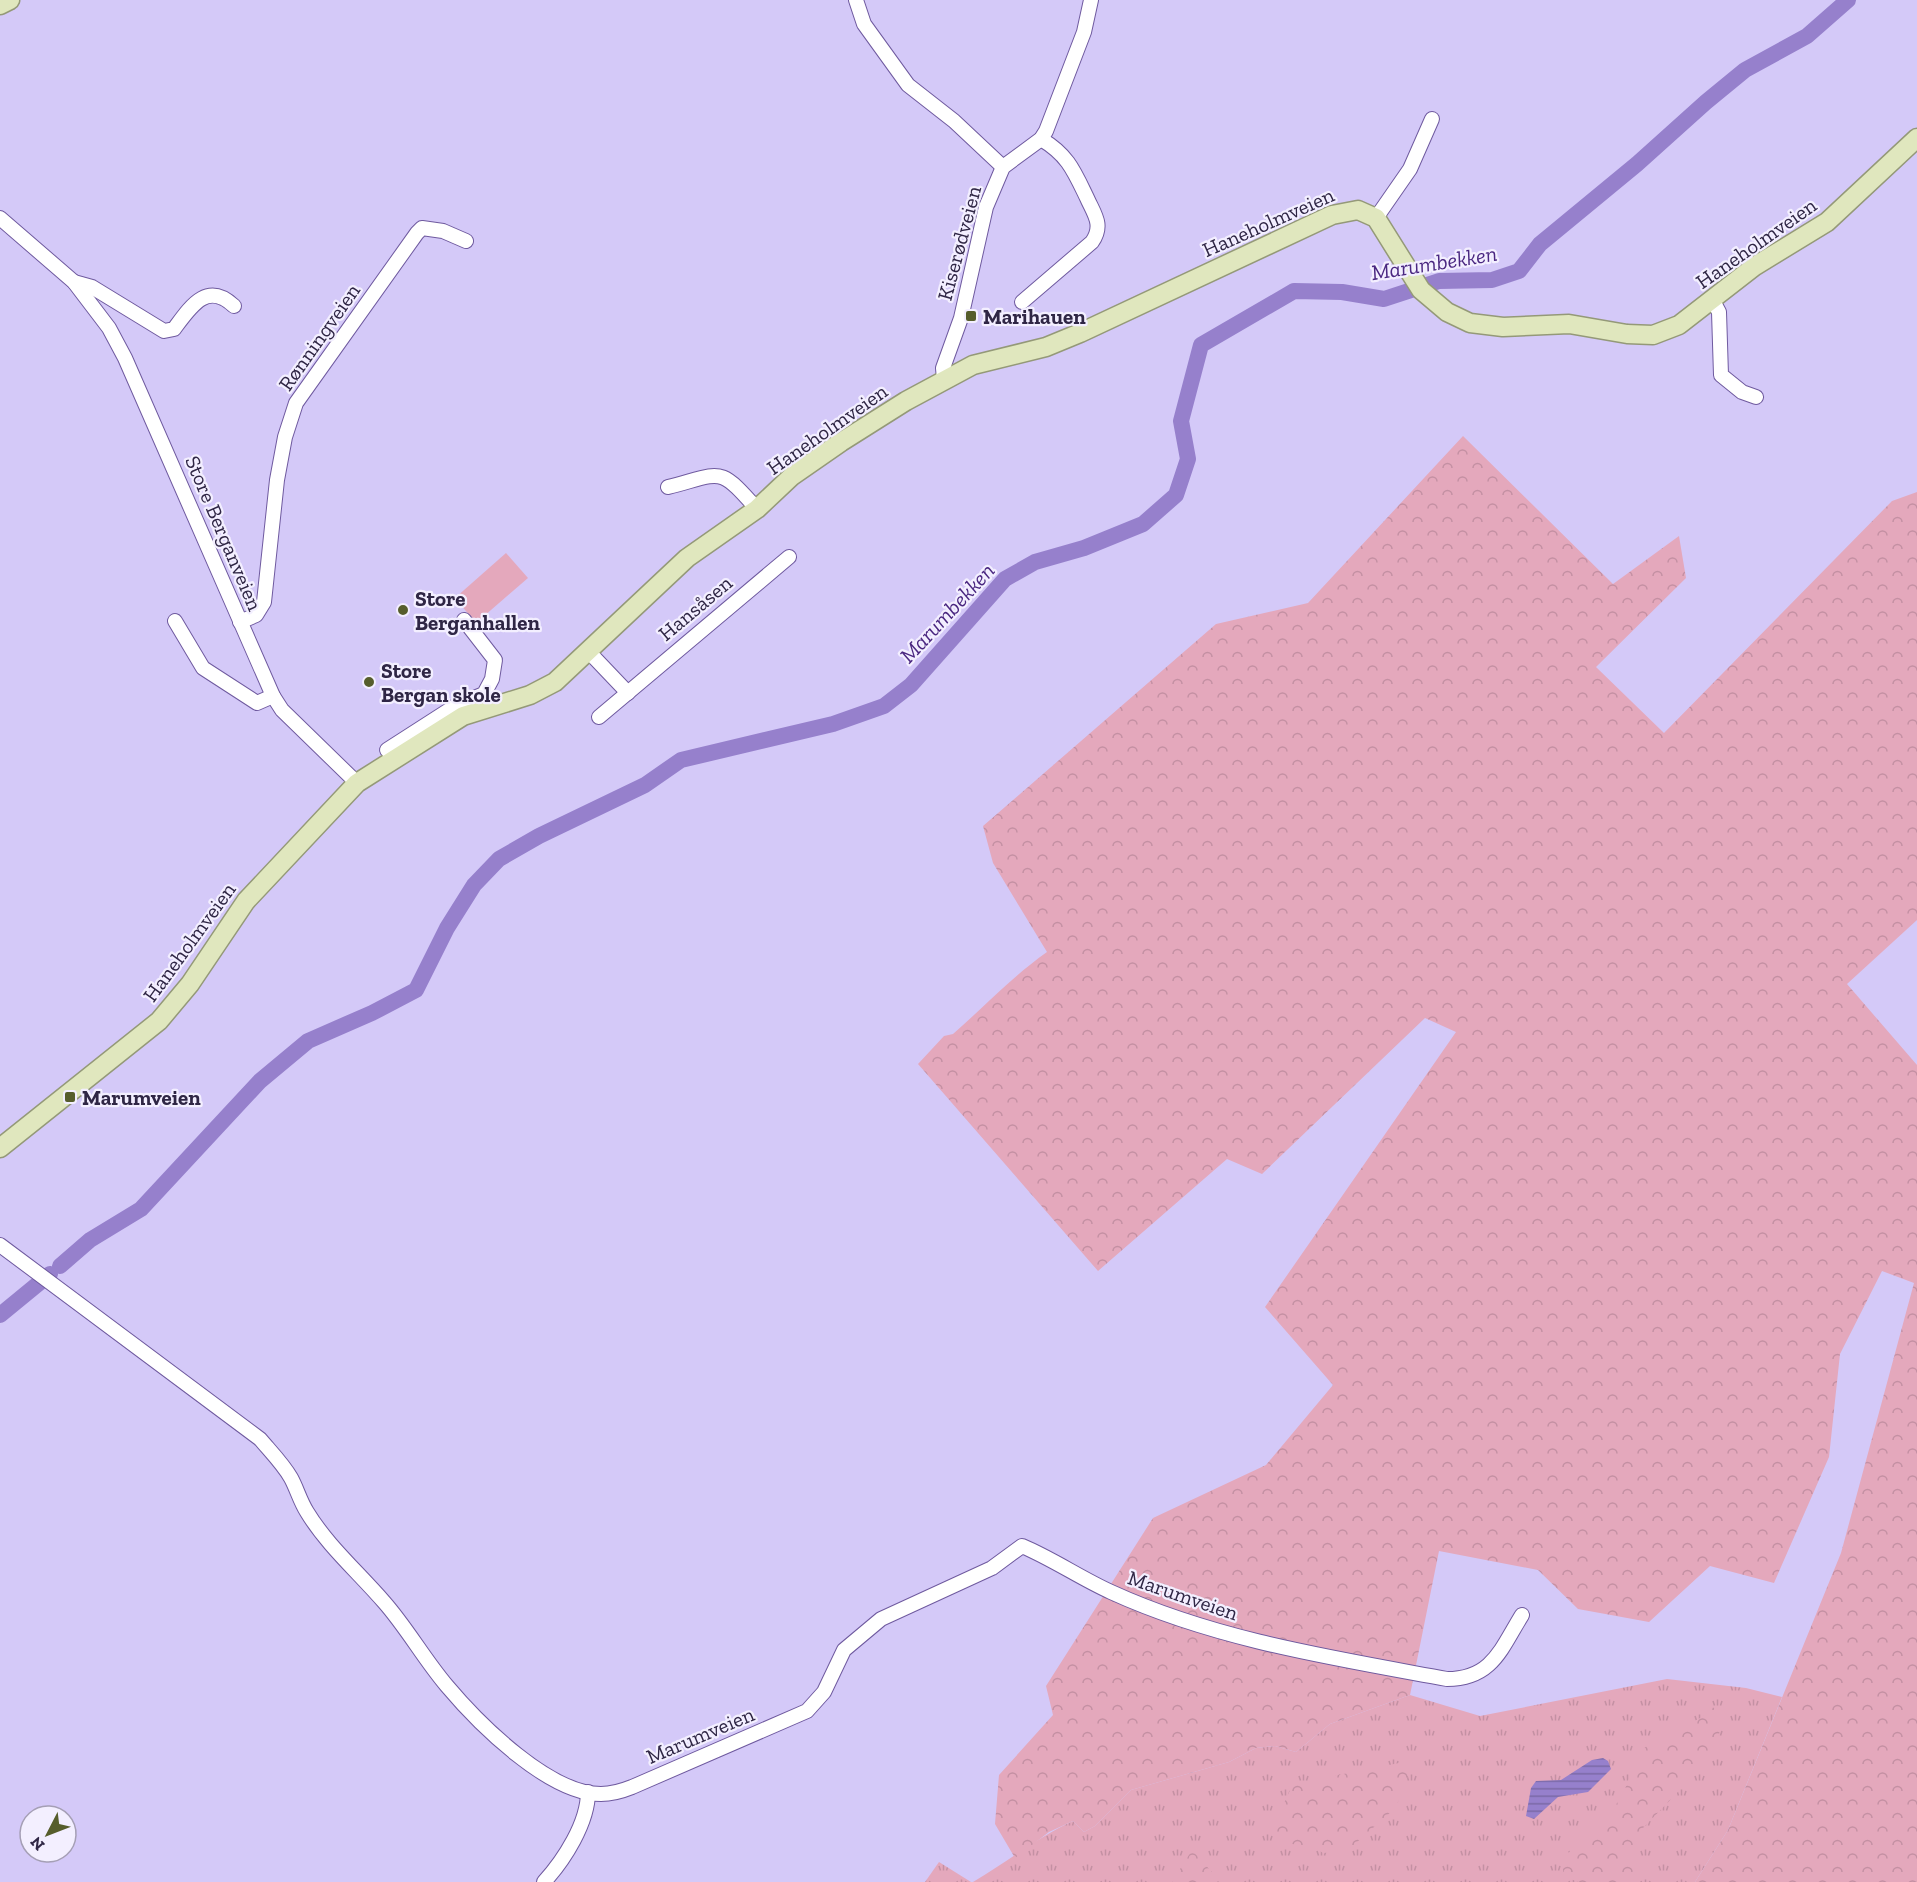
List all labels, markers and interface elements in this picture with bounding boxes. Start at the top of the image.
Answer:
street label: Haneholmveien [1198,182,1338,262]
street label: Kiserødveien [932,183,986,303]
street label: Haneholmveien [1691,192,1821,294]
water label: Marumbekken [1369,240,1499,286]
street label: Rønningveien [273,279,365,395]
place label: Marihauen [983,304,1086,329]
marker: Marihauen [964,309,978,323]
street label: Haneholmveien [762,378,892,480]
street label: Store Berganveien [180,452,268,614]
water label: Marumbekken [894,557,1000,669]
street label: Hansåsen [653,570,737,646]
place label: Store Berganhallen [415,586,540,635]
marker: Store Berganhallen [396,603,410,617]
place label: Store Bergan skole [381,658,501,707]
marker: Store Bergan skole [362,675,376,689]
street label: Haneholmveien [137,877,241,1007]
place label: Marumveien [82,1085,201,1110]
marker: Marumveien [63,1090,77,1104]
street label: Marumveien [1125,1565,1241,1625]
street label: Marumveien [642,1701,758,1769]
north arrow [18,1804,78,1864]
text: N [26,1833,48,1855]

